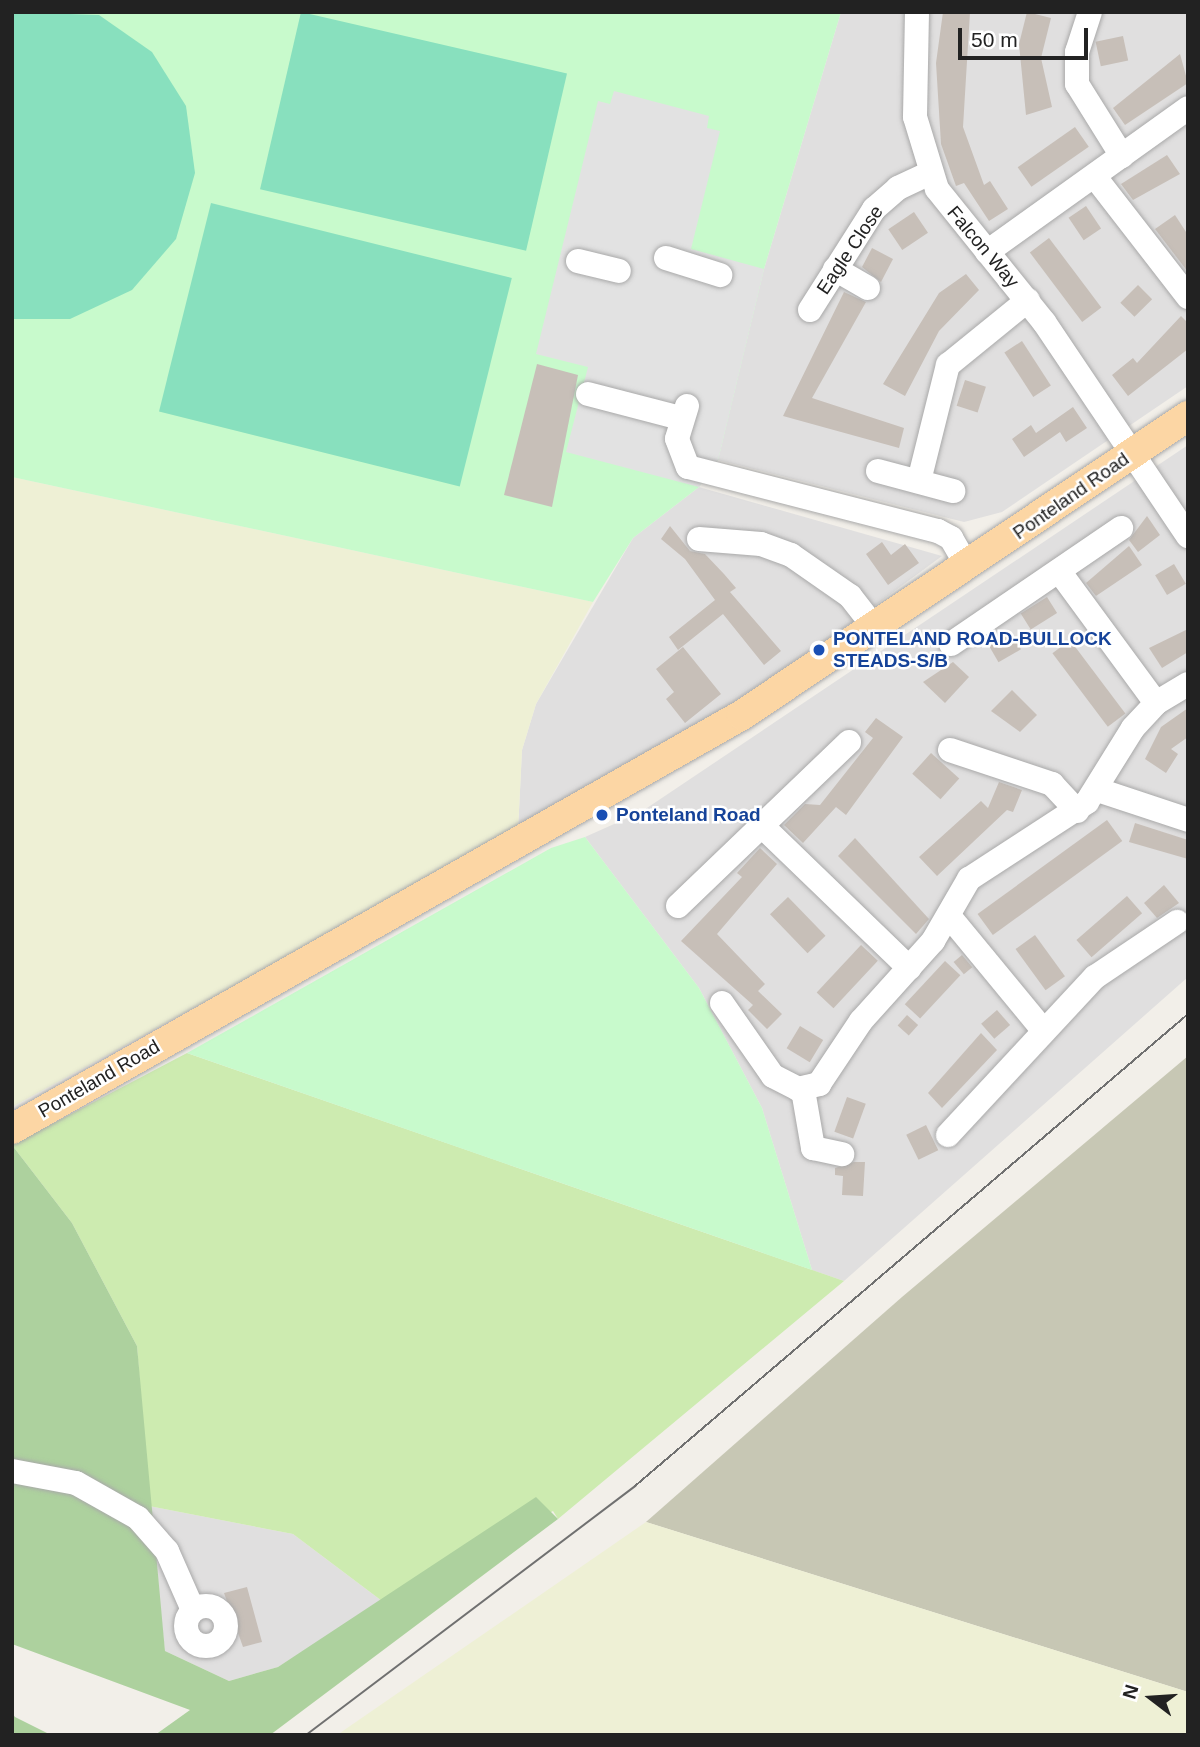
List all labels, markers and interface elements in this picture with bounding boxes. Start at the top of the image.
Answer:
scale bar [962,14,1092,58]
text: 50 m [971,28,1018,51]
street label: Eagle Close [812,201,888,299]
street label: Falcon Way [942,202,1024,292]
street label: Ponteland Road [1009,448,1133,544]
place label: PONTELAND ROAD-BULLOCK STEADS-S/B [833,628,1112,672]
marker: PONTELAND ROAD-BULLOCK STEADS-S/B [811,642,827,658]
place label: Ponteland Road [616,804,761,826]
marker: Ponteland Road [594,807,610,823]
street label: Ponteland Road [34,1035,164,1123]
north arrow [1116,1663,1186,1733]
text: N [1118,1682,1142,1701]

